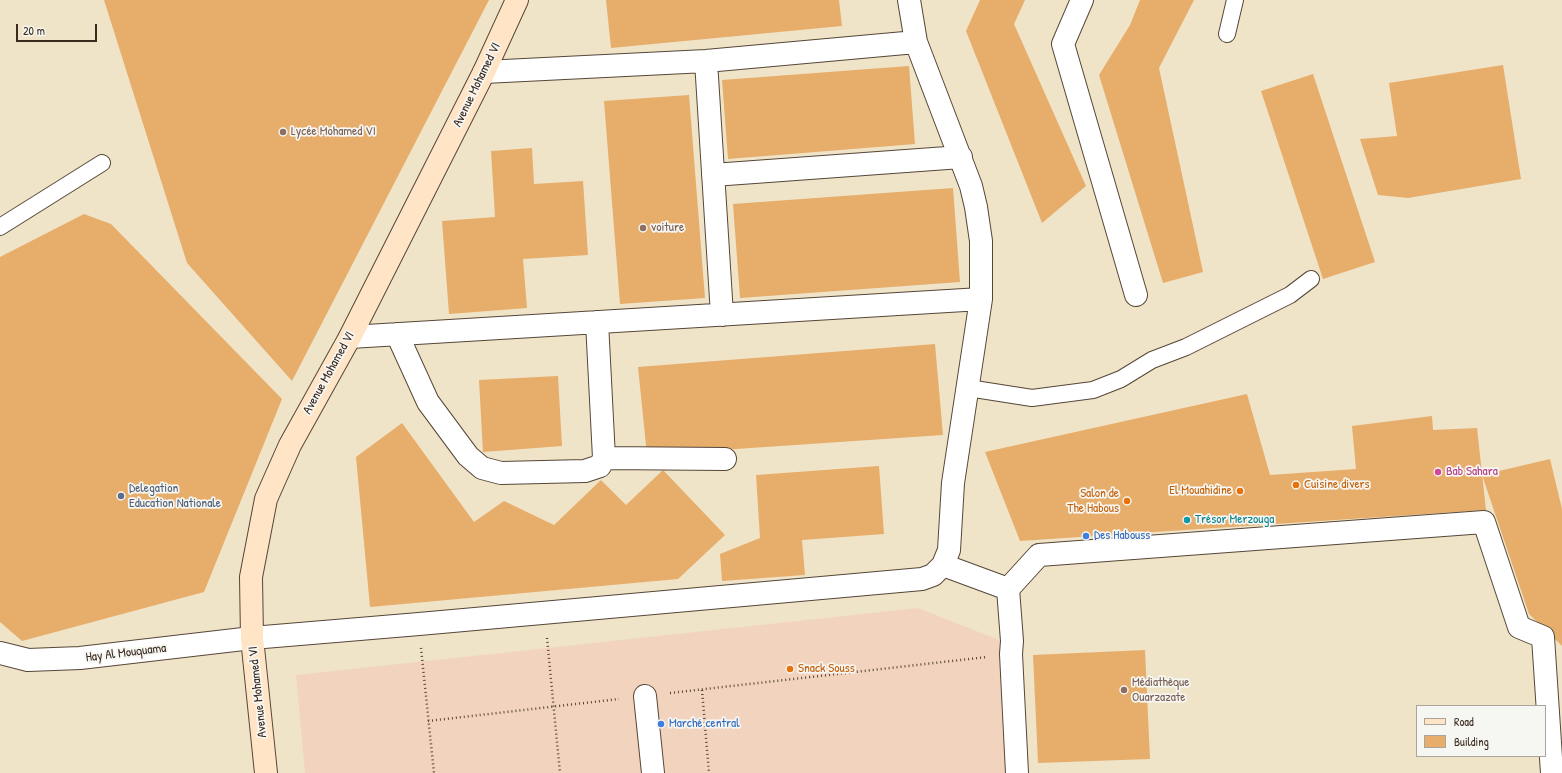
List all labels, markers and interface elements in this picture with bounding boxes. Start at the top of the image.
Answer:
scale bar [18,16,99,42]
text: 20 m [23,22,45,39]
street label: Avenue Mohamed VI [450,40,504,130]
place label: Lycée Mohamed VI [291,124,376,140]
marker: Lycée Mohamed VI [278,127,288,137]
place label: voiture [651,220,684,236]
marker: voiture [638,223,648,233]
street label: Avenue Mohamed VI [300,329,358,417]
place label: Bab Sahara [1446,464,1498,480]
marker: Bab Sahara [1433,467,1443,477]
place label: Cuisine divers [1304,477,1370,493]
marker: Cuisine divers [1291,480,1301,490]
place label: Delegation Education Nationale [129,481,221,512]
place label: El Mouahidine [1169,483,1232,499]
place label: Salon de The Habous [1067,486,1119,517]
marker: El Mouahidine [1235,486,1245,496]
marker: Delegation Education Nationale [116,491,126,501]
marker: Salon de The Habous [1122,496,1132,506]
place label: Trésor Merzouga [1195,512,1274,528]
marker: Trésor Merzouga [1182,515,1192,525]
place label: Des Habouss [1094,528,1150,544]
marker: Des Habouss [1081,531,1091,541]
street label: Hay Al Mouquama [85,640,167,666]
street label: Avenue Mohamed VI [245,645,271,739]
place label: Snack Souss [798,661,855,677]
marker: Snack Souss [785,664,795,674]
place label: Médiathèque Ouarzazate [1132,675,1189,706]
marker: Médiathèque Ouarzazate [1119,685,1129,695]
legend [1416,705,1546,757]
text: Road [1454,713,1474,730]
place label: Marché central [669,716,740,732]
marker: Marché central [656,719,666,729]
text: Building [1454,733,1489,750]

